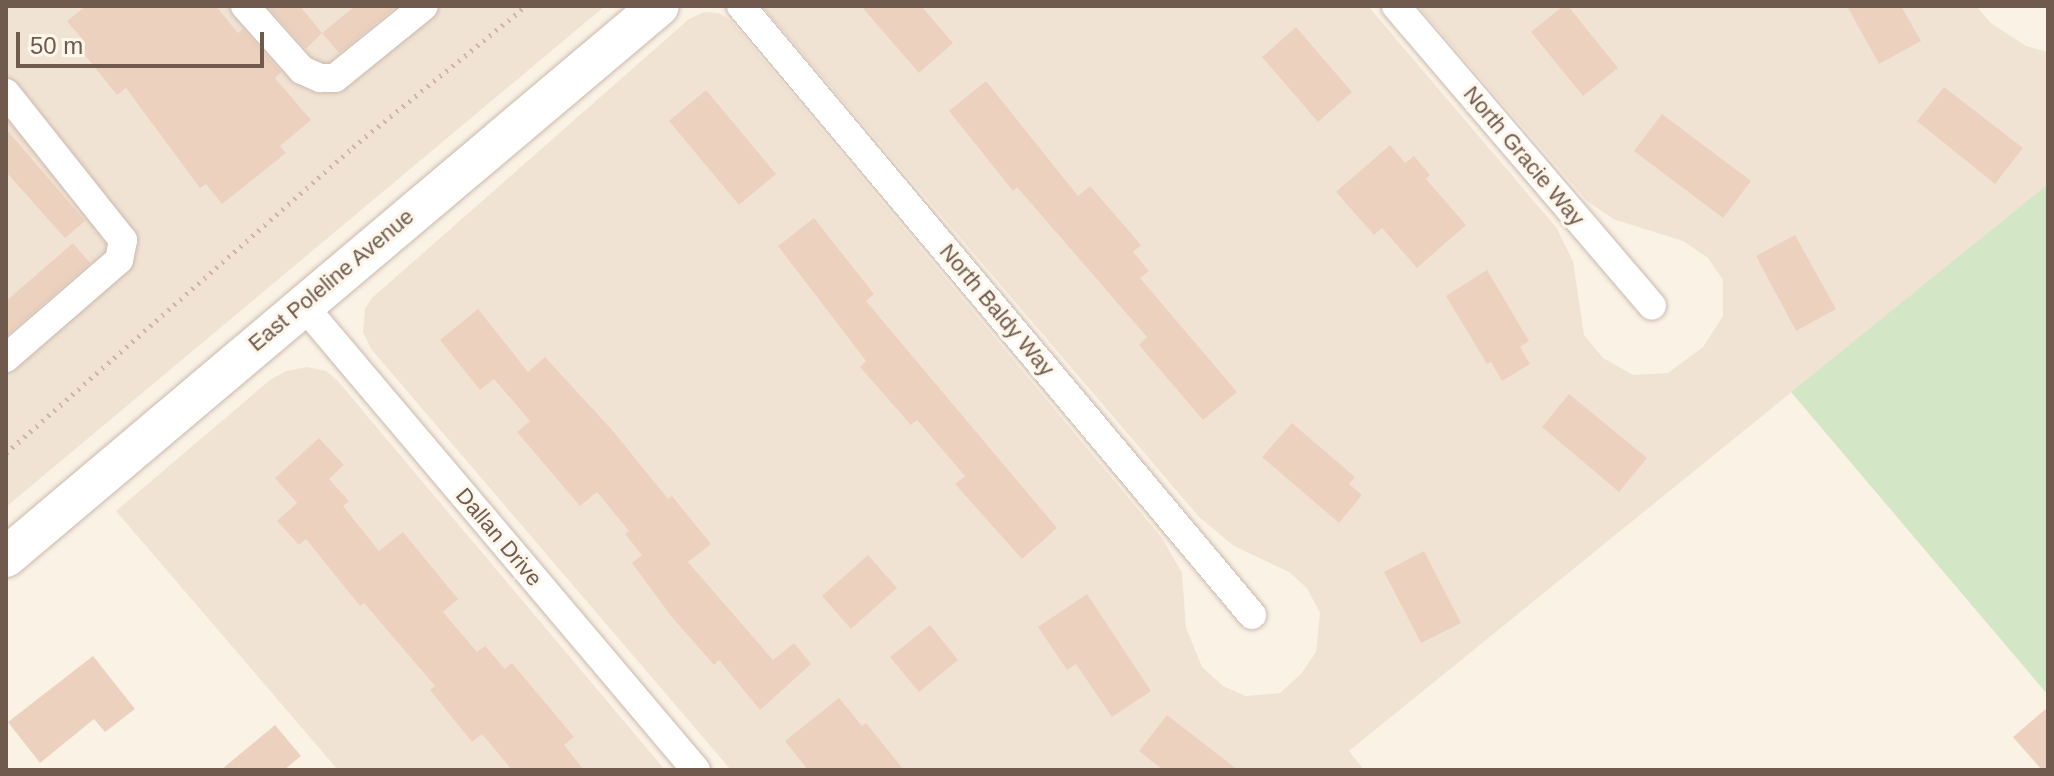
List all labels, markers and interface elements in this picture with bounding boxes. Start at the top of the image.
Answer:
scale bar [20,16,268,66]
text: 50 m [30,32,83,59]
street label: North Gracie Way [1458,81,1590,231]
street label: East Poleline Avenue [243,203,419,357]
street label: North Baldy Way [934,239,1060,381]
street label: Dallan Drive [450,483,548,591]

